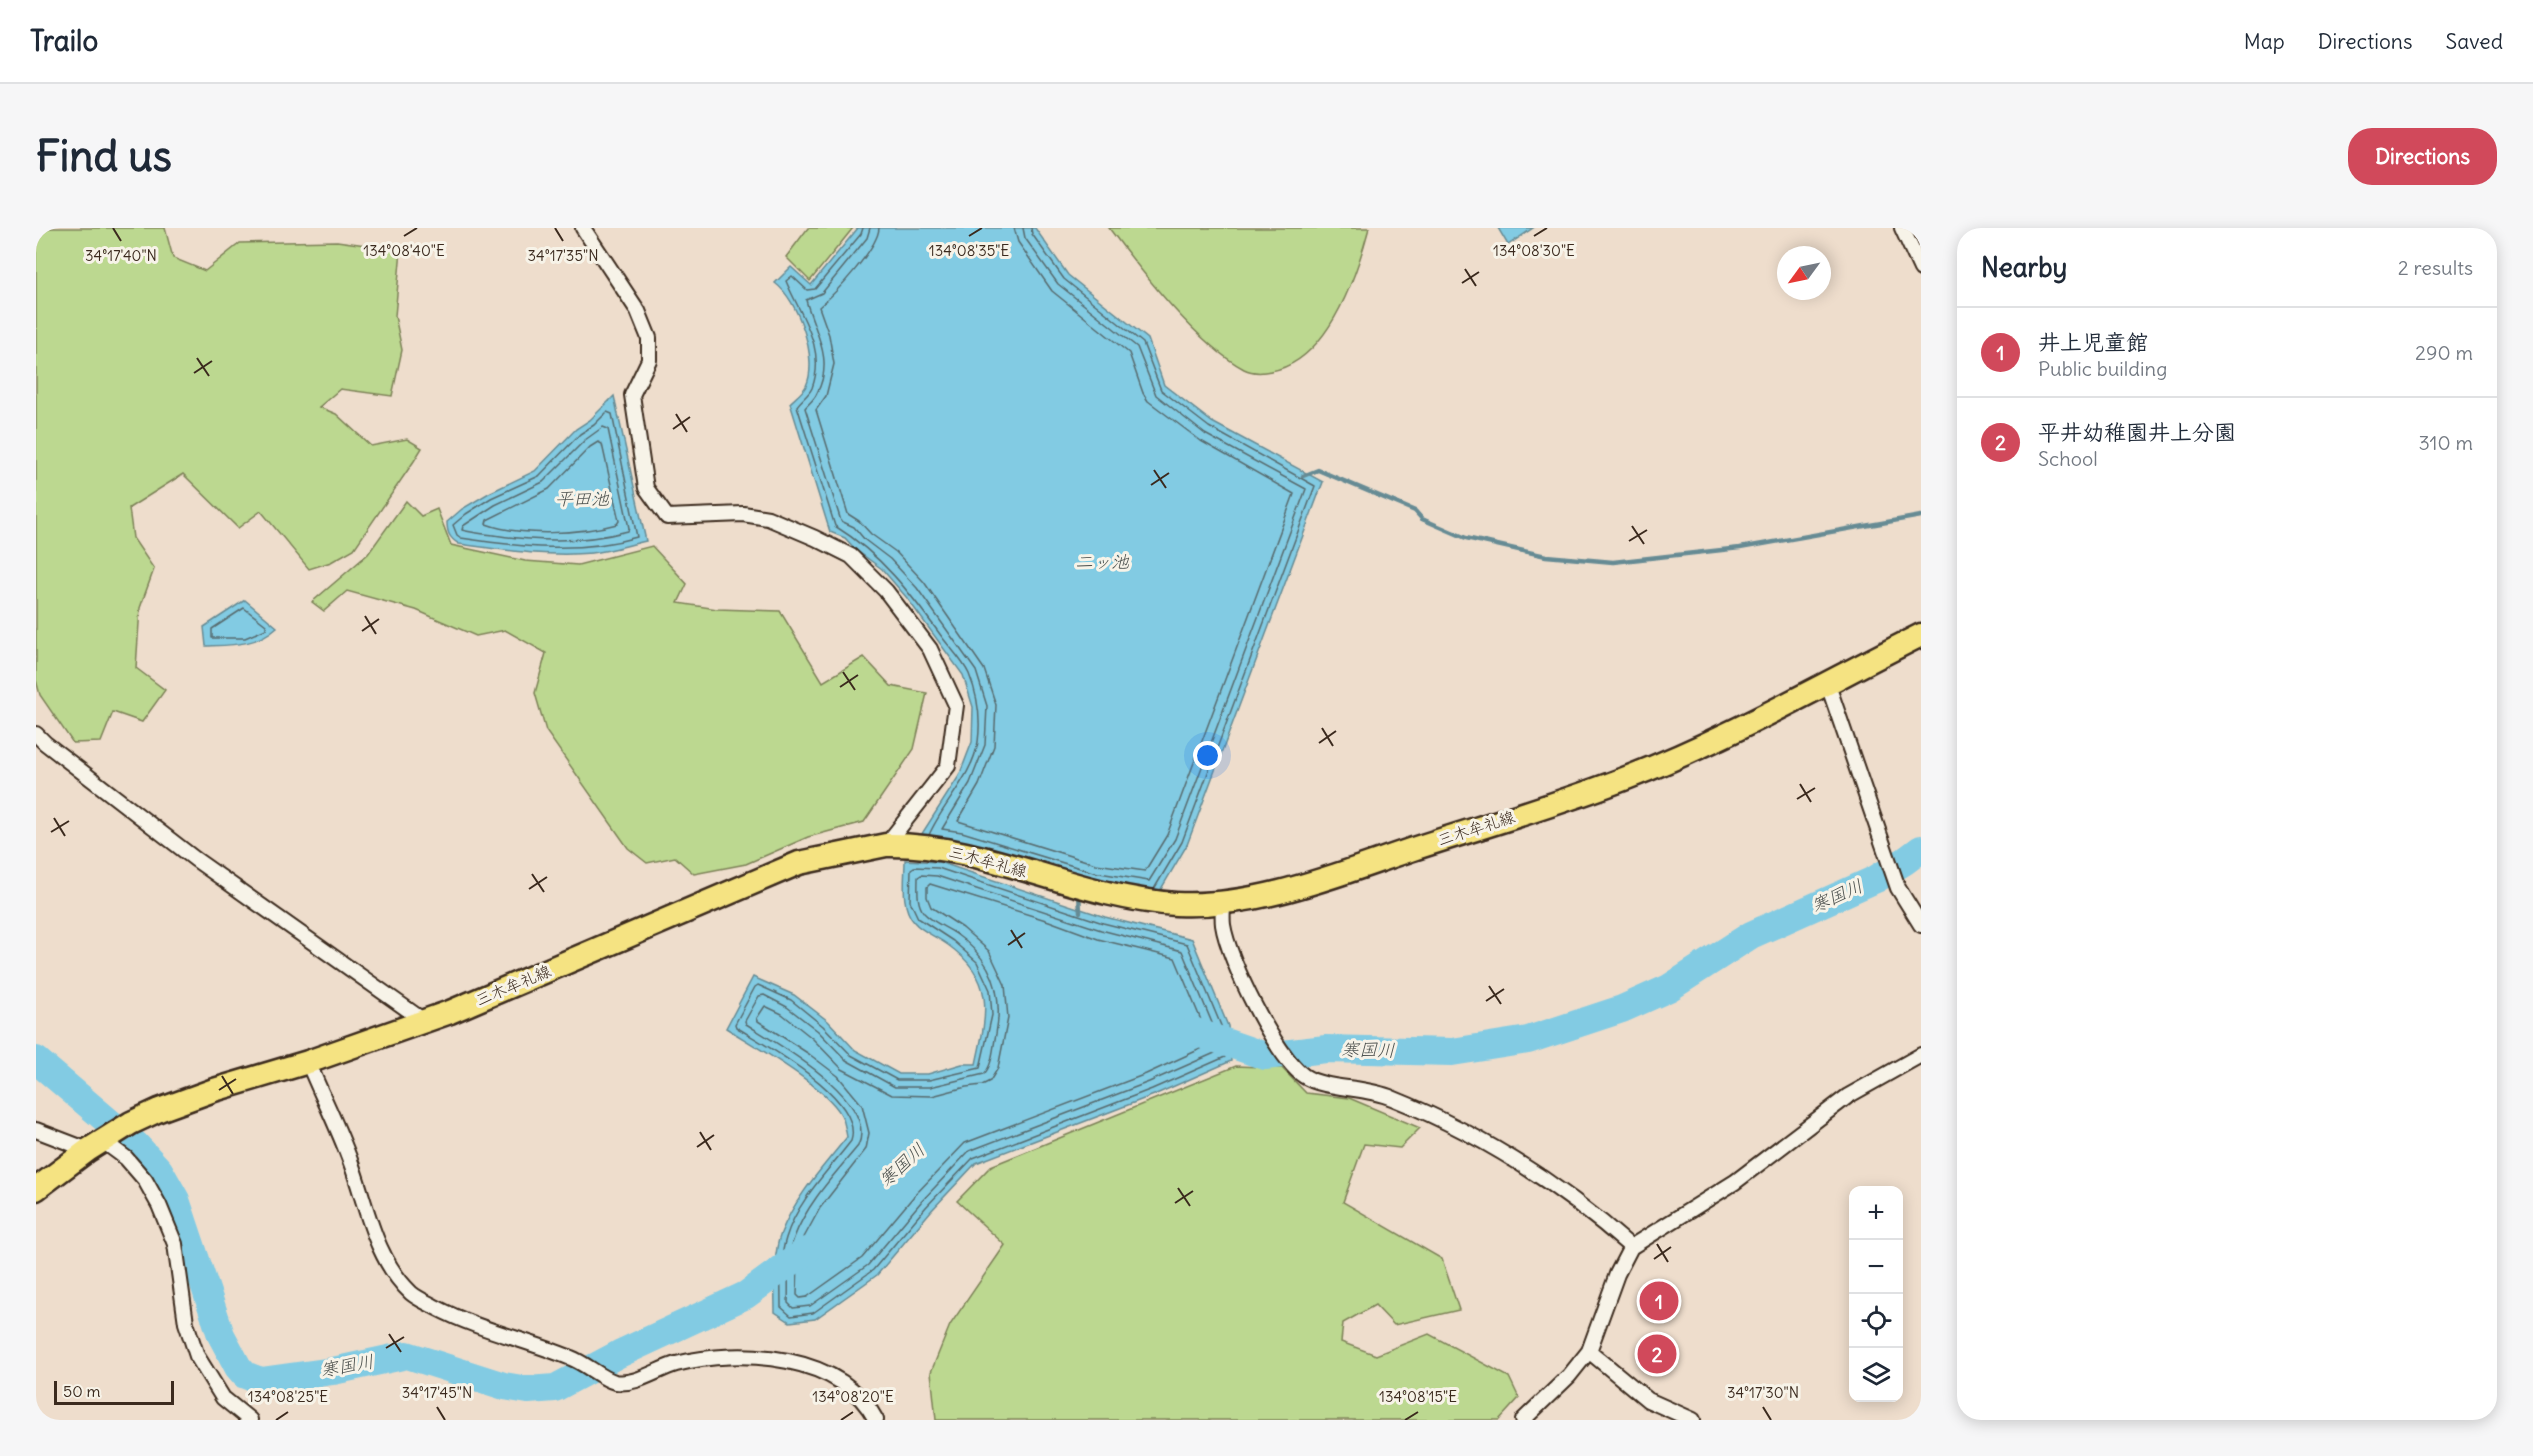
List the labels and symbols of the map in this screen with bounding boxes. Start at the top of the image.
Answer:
text: 134°08'40"E [363,241,445,260]
text: 134°08'35"E [929,241,1009,260]
text: 134°08'30"E [1493,241,1575,260]
text: 34°17'40"N [85,246,157,265]
text: 34°17'35"N [528,246,599,265]
north arrow [1777,246,1831,300]
water label: 平田池 [555,487,610,510]
water label: 二ッ池 [1075,550,1130,573]
your location [1193,741,1222,770]
street label: 三木牟礼線 [1435,806,1517,850]
street label: 三木牟礼線 [947,841,1029,881]
water label: 寒国川 [1807,874,1866,917]
street label: 三木牟礼線 [472,960,554,1010]
water label: 寒国川 [1341,1038,1395,1061]
water label: 寒国川 [874,1138,929,1191]
pin: 1 [1640,1278,1678,1324]
pin: 2 [1638,1332,1676,1376]
water label: 寒国川 [318,1349,375,1382]
scale bar [54,1378,174,1406]
text: 34°17'45"N [402,1383,472,1402]
text: 34°17'30"N [1727,1383,1799,1402]
text: 134°08'25"E [248,1387,328,1406]
text: 134°08'20"E [812,1387,894,1406]
text: 134°08'15"E [1379,1387,1457,1406]

